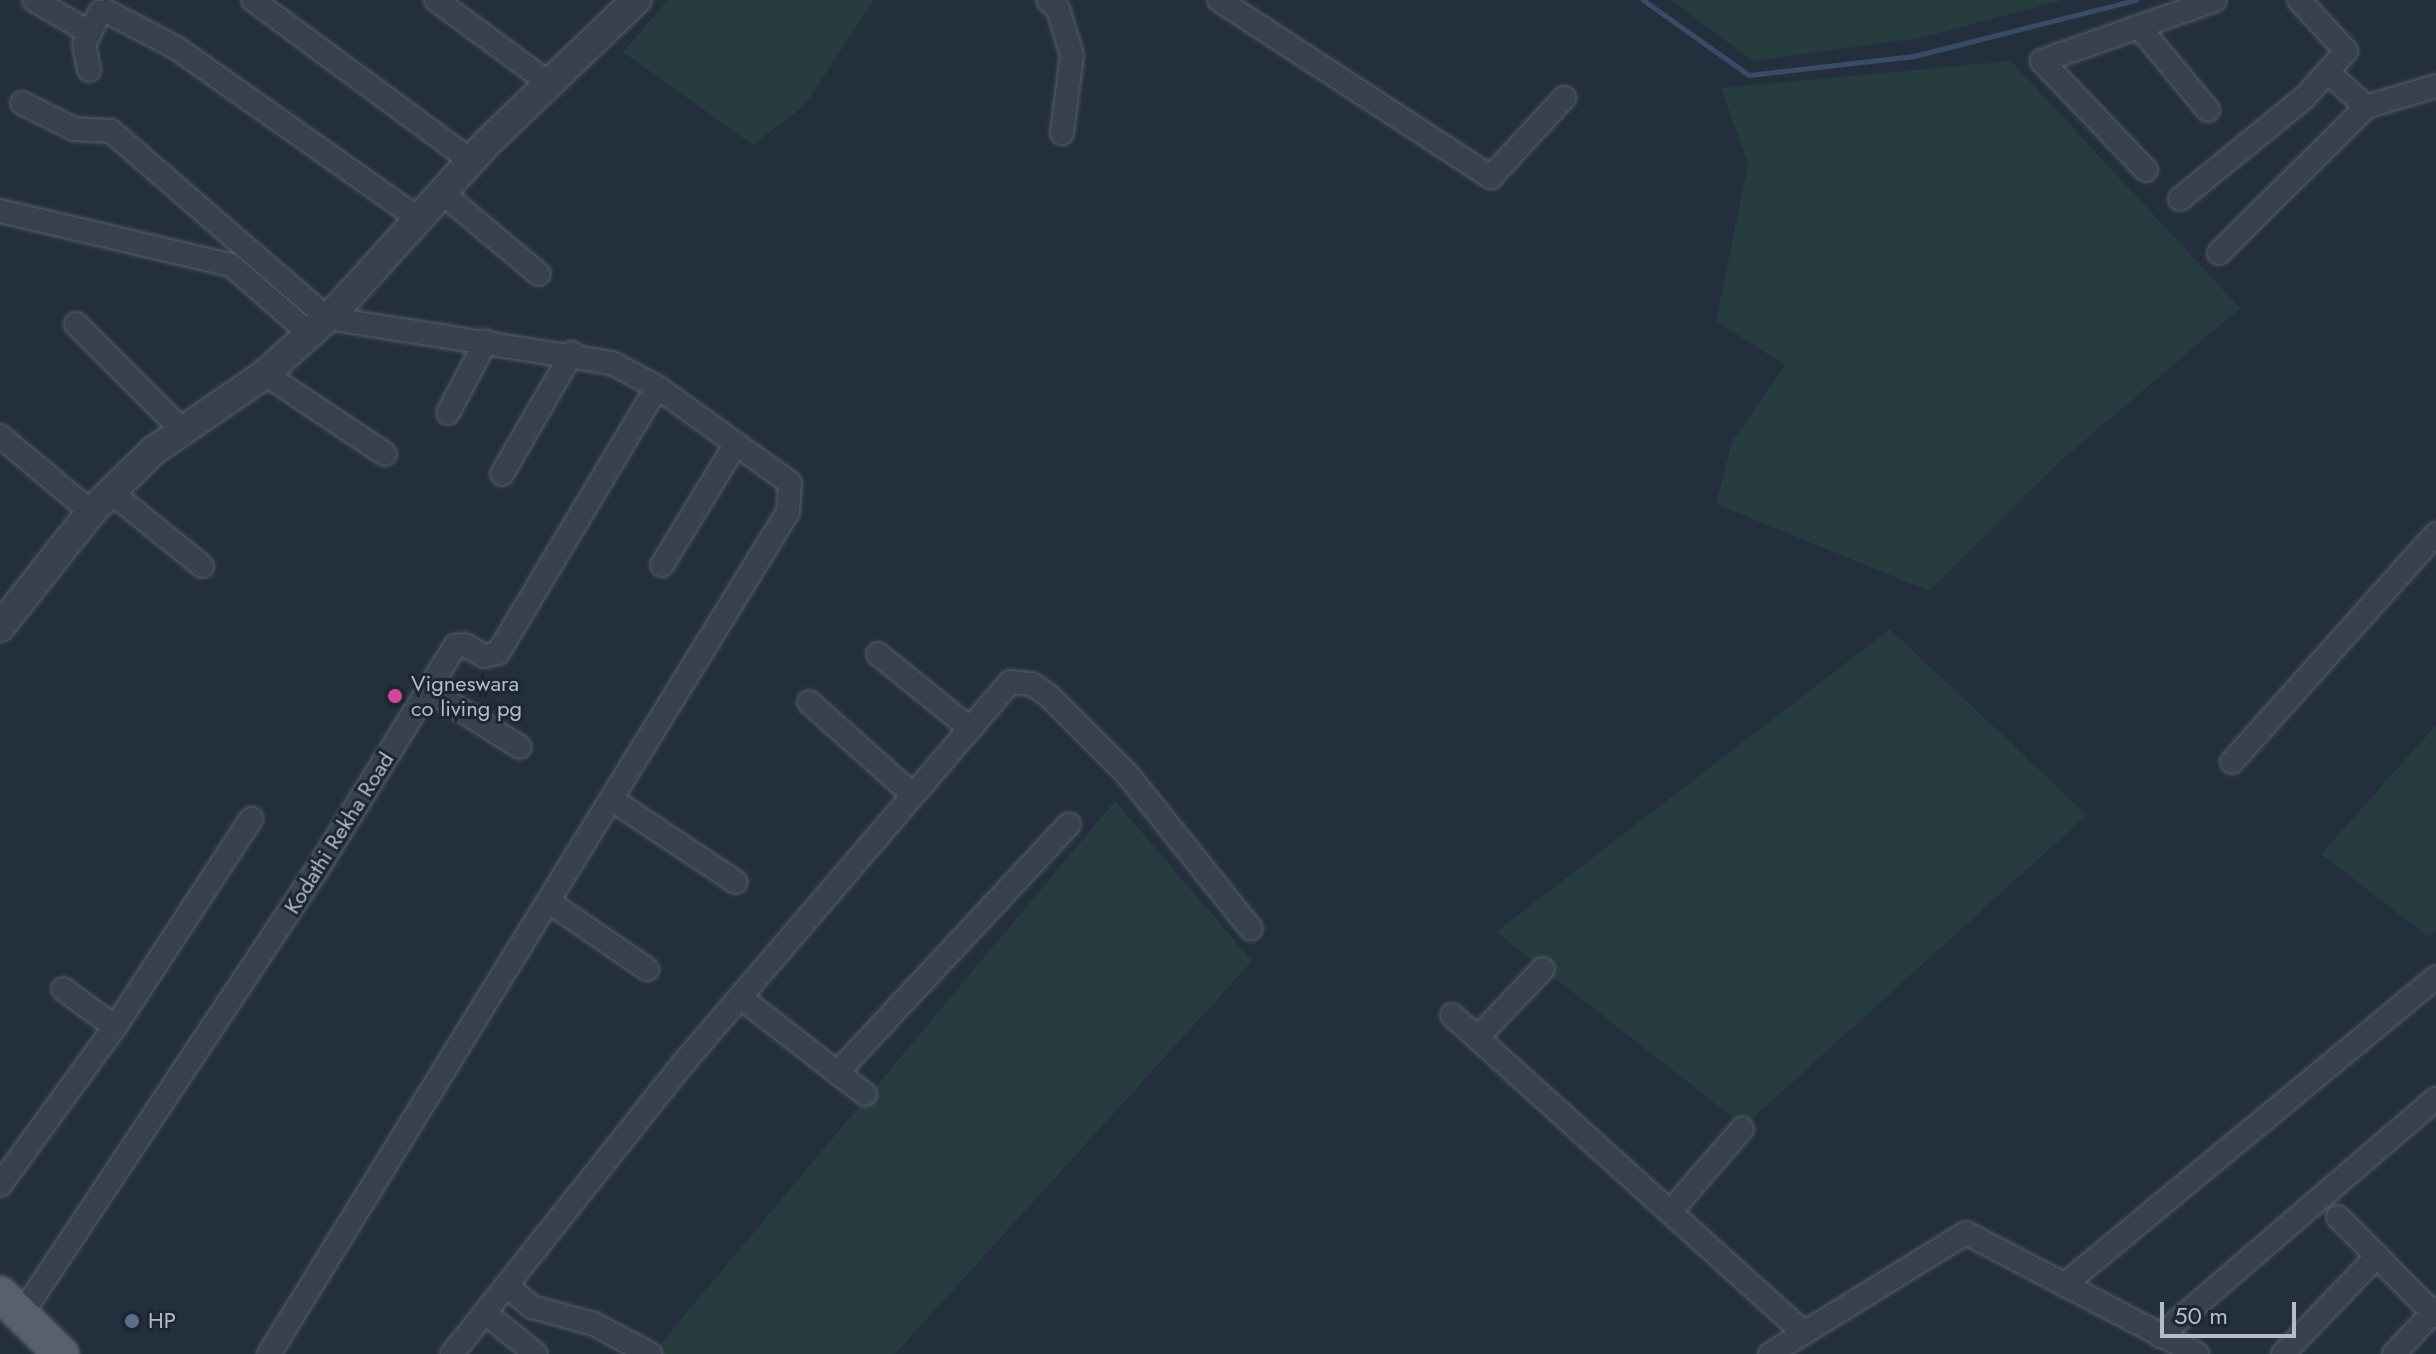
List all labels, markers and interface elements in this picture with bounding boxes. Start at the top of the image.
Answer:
place label: Vigneswara co living pg [411,670,522,722]
marker: Vigneswara co living pg [386,687,404,705]
street label: Kodathi Rekha Road [279,747,399,919]
scale bar [2164,1286,2300,1336]
text: 50 m [2174,1298,2228,1333]
place label: HP [148,1308,176,1334]
marker: HP [123,1312,141,1330]

